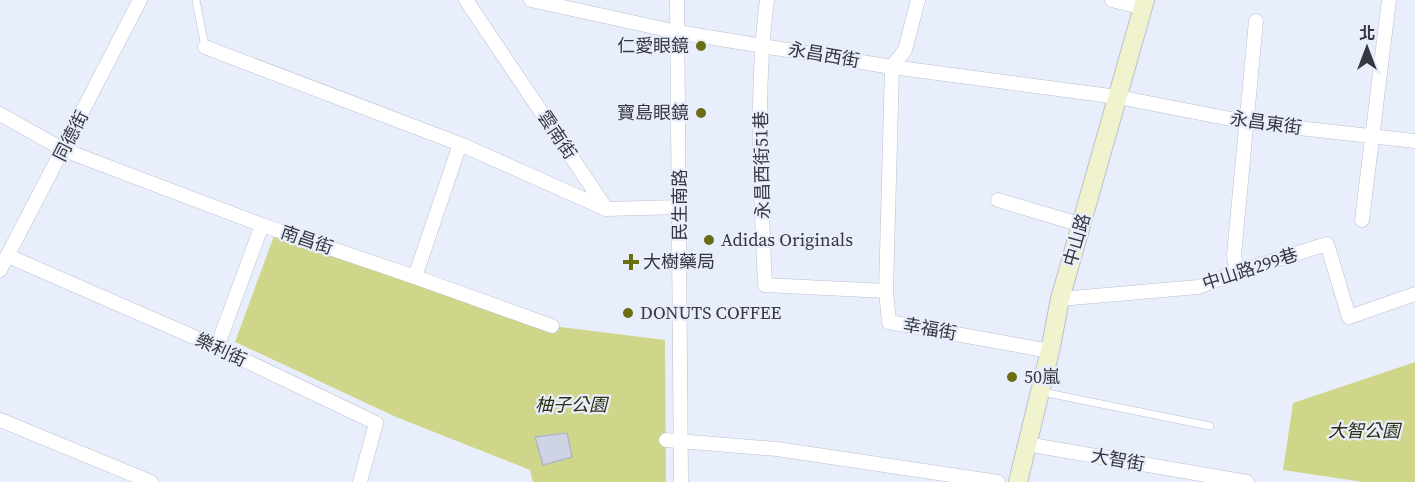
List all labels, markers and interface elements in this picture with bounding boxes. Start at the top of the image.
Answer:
north arrow [1337,18,1397,78]
text: 北 [1359,22,1375,44]
place label: 仁愛眼鏡 [617,33,689,58]
street label: 永昌西街 [786,36,862,73]
marker: 仁愛眼鏡 [694,39,708,53]
place label: 寶島眼鏡 [617,100,689,125]
street label: 雲南街 [532,105,583,164]
street label: 永昌東街 [1229,105,1303,140]
street label: 同德街 [47,106,94,166]
marker: 寶島眼鏡 [694,106,708,120]
street label: 永昌西街51巷 [748,111,775,219]
street label: 民生南路 [667,169,692,241]
street label: 中山路 [1057,210,1096,269]
street label: 南昌街 [278,219,337,260]
place label: Adidas Originals [721,227,853,252]
marker: Adidas Originals [702,233,716,247]
street label: 中山路299巷 [1199,241,1301,296]
place label: 大樹藥局 [643,249,715,274]
marker: 大樹藥局 [624,255,638,269]
place label: DONUTS COFFEE [640,300,782,325]
marker: DONUTS COFFEE [621,306,635,320]
street label: 幸福街 [901,312,959,346]
street label: 樂利街 [191,327,251,372]
place label: 50嵐 [1024,364,1060,389]
marker: 50嵐 [1005,370,1019,384]
park label: 柚子公園 [535,392,610,417]
park label: 大智公園 [1328,418,1403,443]
street label: 大智街 [1089,443,1147,477]

